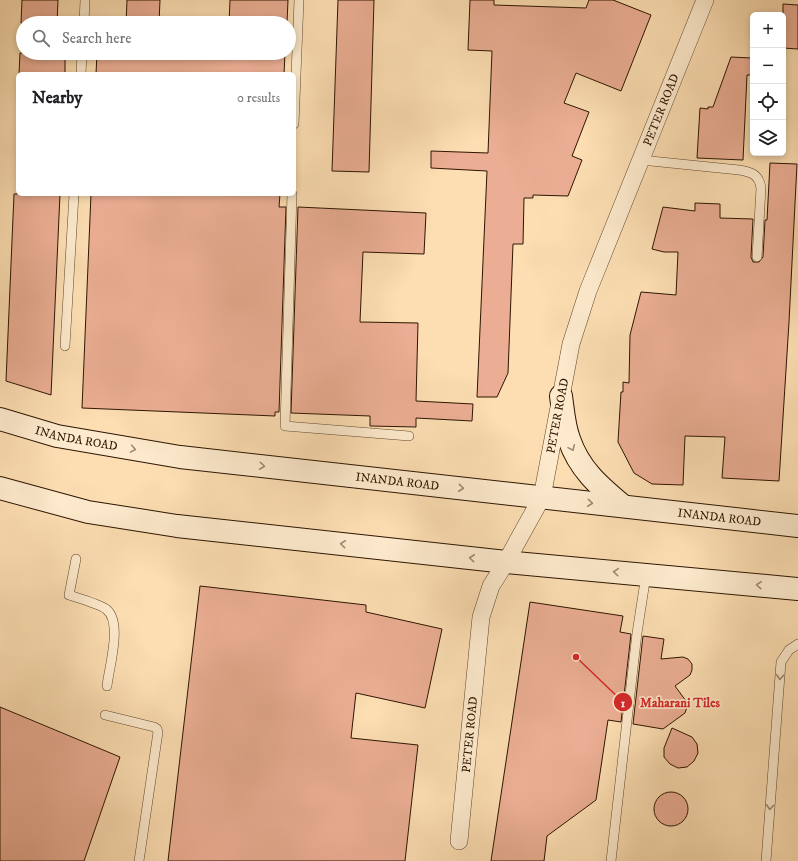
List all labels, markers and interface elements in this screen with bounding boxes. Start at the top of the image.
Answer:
map controls [750,12,786,156]
button: + [750,12,786,48]
search box [16,16,296,60]
icon: search [30,27,52,49]
text: Search here [62,29,131,48]
button: − [750,48,786,84]
street label: PETER ROAD [640,71,682,148]
button: locate [750,84,786,120]
text: Nearby [32,87,82,109]
text: 0 results [237,90,280,106]
button: layers [750,120,786,156]
street label: PETER ROAD [543,377,572,455]
street label: INANDA ROAD [33,422,119,454]
one-way arrow [130,444,136,453]
one-way arrow [568,444,576,451]
one-way arrow [259,461,265,470]
street label: INANDA ROAD [355,469,440,493]
one-way arrow [458,484,464,493]
one-way arrow [587,498,593,507]
street label: INANDA ROAD [677,505,762,529]
one-way arrow [340,540,346,549]
one-way arrow [469,554,475,563]
one-way arrow [613,568,619,577]
one-way arrow [756,581,762,590]
one-way arrow [775,674,784,680]
callout: Maharani Tiles [613,690,728,715]
text: Maharani Tiles [640,695,721,711]
street label: PETER ROAD [458,696,481,773]
text: 1 [621,696,626,711]
one-way arrow [766,804,775,810]

